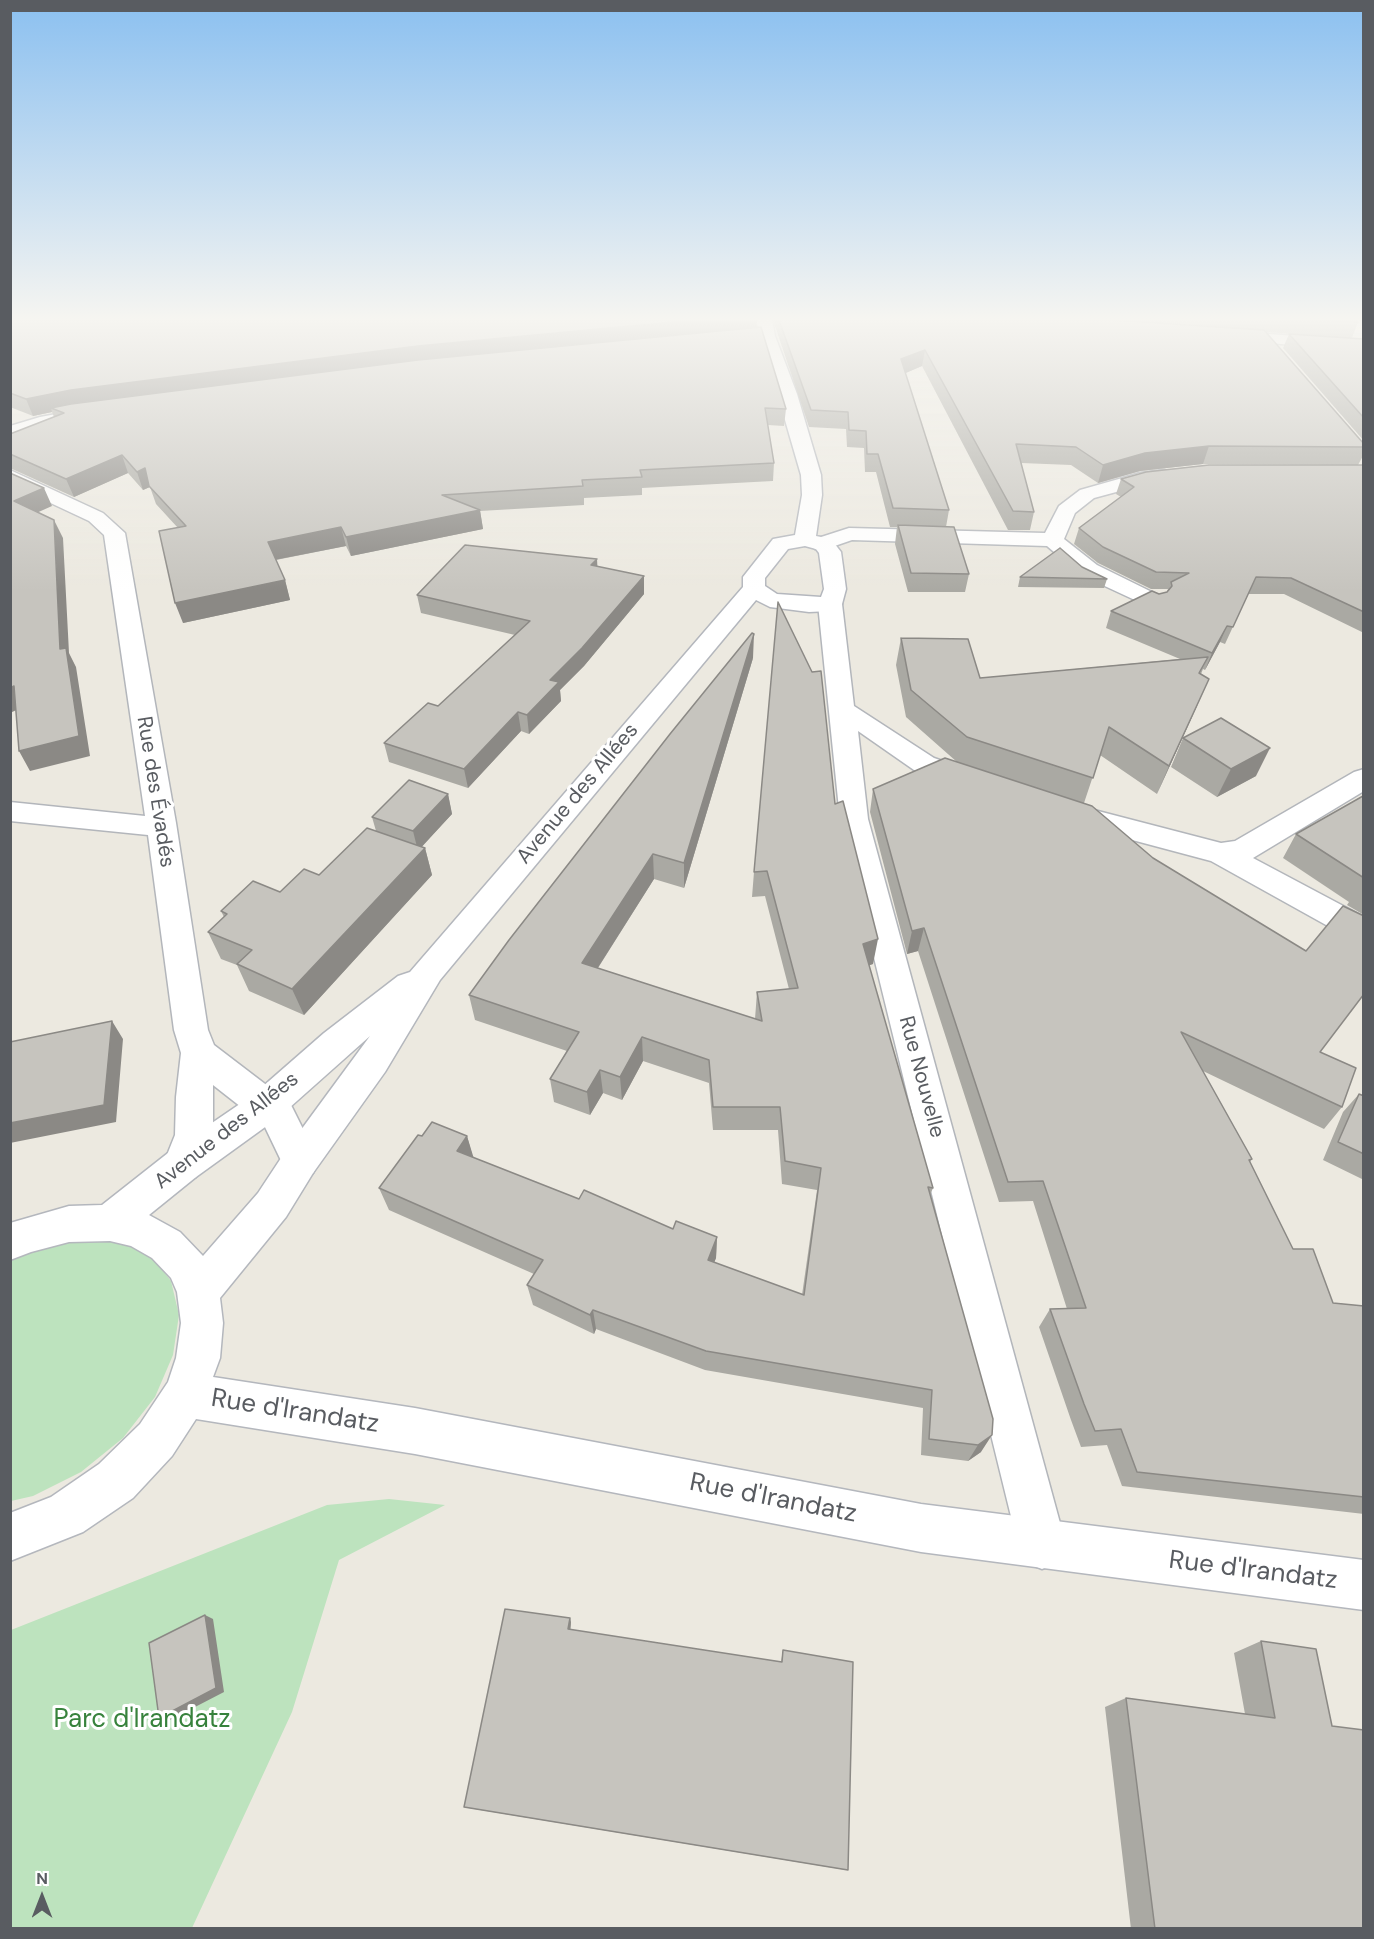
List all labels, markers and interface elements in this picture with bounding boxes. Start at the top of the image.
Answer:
street label: Rue des Évadés [131,715,179,869]
street label: Avenue des Allées [512,719,644,869]
street label: Rue Nouvelle [893,1013,949,1141]
street label: Avenue des Allées [150,1067,304,1195]
street label: Rue d'Irandatz [209,1383,381,1441]
street label: Rue d'Irandatz [687,1468,859,1530]
street label: Rue d'Irandatz [1167,1545,1339,1597]
park label: Parc d'Irandatz [54,1704,230,1736]
north arrow [12,1867,72,1927]
text: N [36,1868,48,1889]

